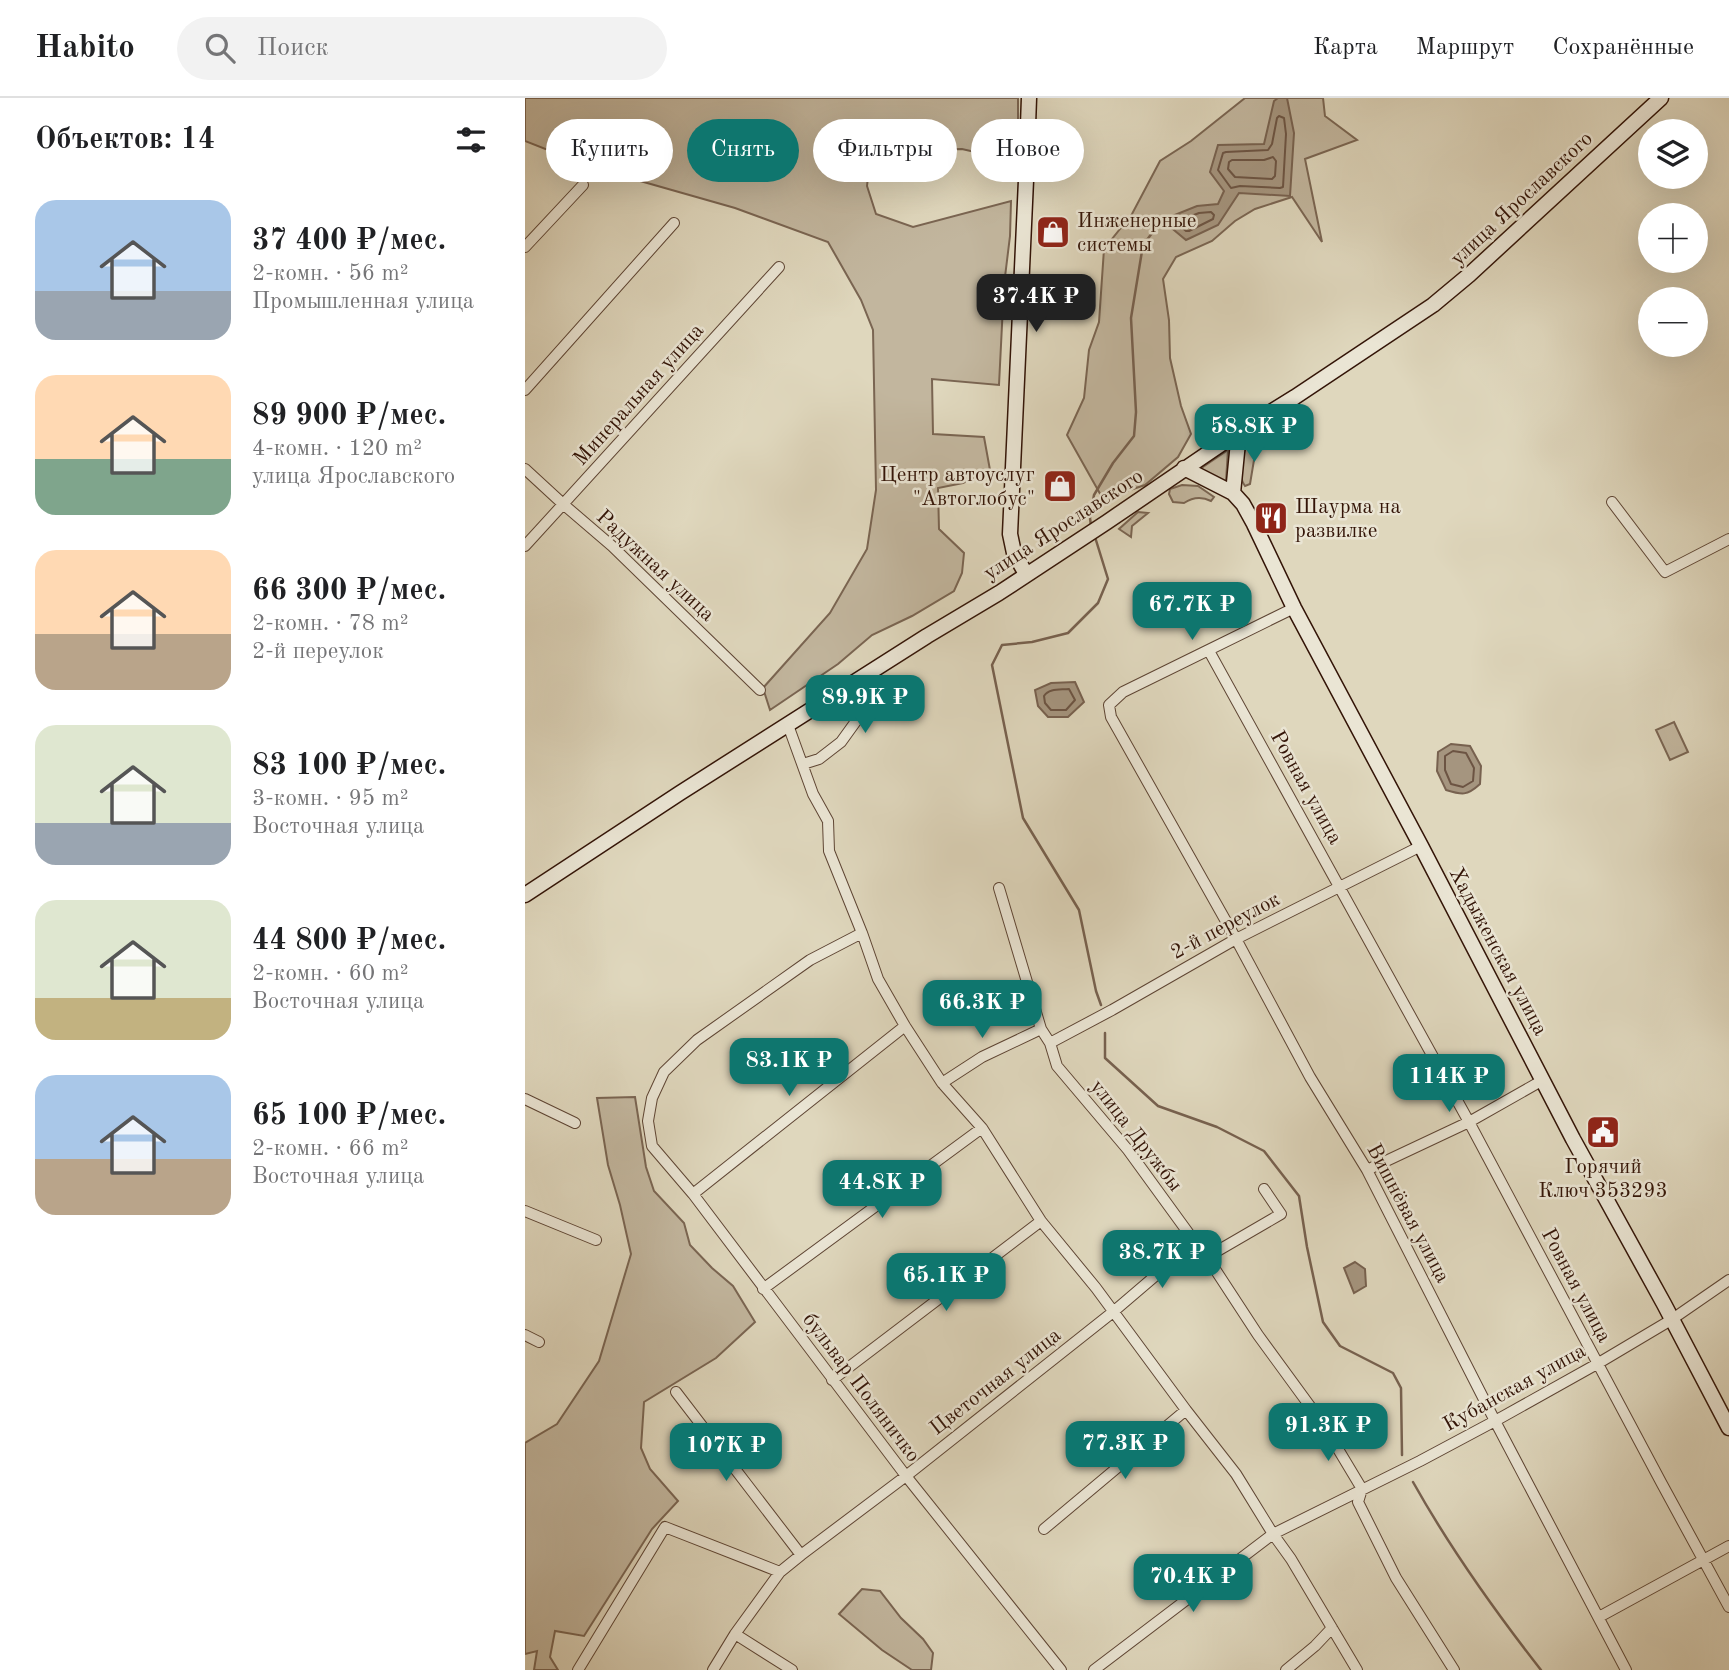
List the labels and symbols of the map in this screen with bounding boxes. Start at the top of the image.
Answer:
street label: улица Ярославского [1447,128,1597,270]
place label: Инженерные системы [1077,211,1197,256]
shop icon: Инженерные системы [1034,213,1072,251]
pin: 37.4K ₽ [971,274,1101,334]
street label: Минеральная улица [570,320,708,470]
pin: 58.8K ₽ [1189,404,1319,464]
place label: Центр автоуслуг "Автоглобус" [880,465,1035,510]
street label: улица Ярославского [980,466,1147,585]
shop icon: Центр автоуслуг "Автоглобус" [1041,467,1079,505]
place label: Шаурма на развилке [1295,497,1401,542]
restaurant icon: Шаурма на развилке [1252,499,1290,537]
street label: Радужная улица [592,506,718,626]
pin: 67.7K ₽ [1127,582,1257,642]
pin: 89.9K ₽ [800,676,930,735]
street label: Ровная улица [1266,728,1345,848]
street label: Хадыженская улица [1444,864,1551,1039]
street label: 2-й переулок [1168,889,1284,964]
pin: 66.3K ₽ [917,981,1047,1040]
pin: 83.1K ₽ [724,1038,854,1098]
pin: 114K ₽ [1392,1054,1506,1114]
street label: улица Дружбы [1086,1076,1186,1196]
public building icon: Горячий Ключ 353293 [1584,1113,1622,1151]
street label: Вишнёвая улица [1362,1141,1453,1287]
place label: Горячий Ключ 353293 [1538,1157,1668,1202]
pin: 44.8K ₽ [817,1160,947,1220]
street label: Ровная улица [1537,1225,1615,1346]
pin: 38.7K ₽ [1097,1230,1227,1290]
pin: 65.1K ₽ [881,1254,1011,1313]
street label: бульвар Поляничко [798,1309,924,1466]
street label: Цветочная улица [927,1325,1065,1440]
street label: Кубанская улица [1440,1341,1589,1436]
pin: 91.3K ₽ [1263,1404,1393,1463]
pin: 77.3K ₽ [1060,1422,1190,1481]
pin: 107K ₽ [669,1424,783,1483]
pin: 70.4K ₽ [1128,1554,1258,1614]

